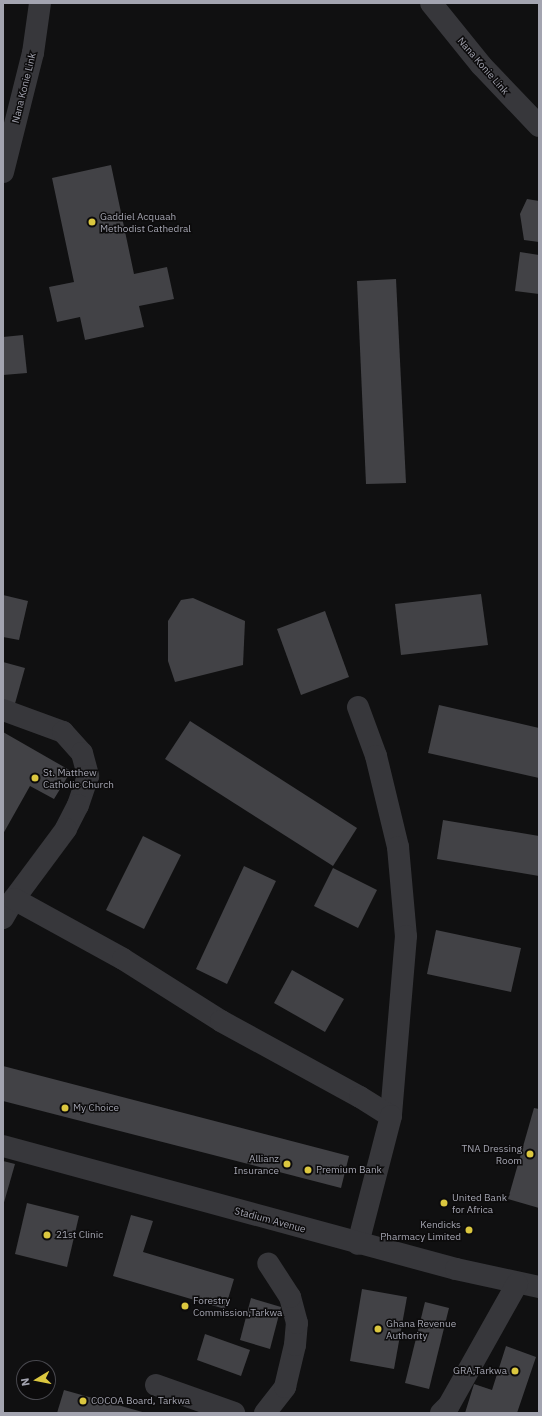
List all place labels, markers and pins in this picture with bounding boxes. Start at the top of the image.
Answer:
place label: Gaddiel Acquaah Methodist Cathedral [100,210,191,234]
marker: Gaddiel Acquaah Methodist Cathedral [87,217,97,227]
place label: St. Matthew Catholic Church [43,766,114,790]
marker: St. Matthew Catholic Church [30,773,40,783]
place label: My Choice [73,1102,119,1114]
marker: My Choice [60,1103,70,1113]
place label: TNA Dressing Room [461,1142,522,1166]
marker: TNA Dressing Room [525,1149,535,1159]
place label: Allianz Insurance [234,1152,279,1176]
marker: Allianz Insurance [282,1159,292,1169]
place label: Premium Bank [316,1164,382,1176]
marker: Premium Bank [303,1165,313,1175]
place label: United Bank for Africa [452,1191,507,1214]
marker: United Bank for Africa [439,1198,449,1208]
place label: Kendicks Pharmacy Limited [380,1218,461,1242]
marker: Kendicks Pharmacy Limited [464,1225,474,1235]
marker: 21st Clinic [41,1229,53,1241]
place label: 21st Clinic [56,1229,103,1241]
place label: Forestry Commission,Tarkwa [193,1294,282,1318]
marker: Forestry Commission,Tarkwa [180,1301,190,1311]
place label: Ghana Revenue Authority [386,1317,456,1340]
marker: Ghana Revenue Authority [373,1324,383,1334]
place label: GRA,Tarkwa [453,1365,507,1377]
marker: GRA,Tarkwa [510,1366,520,1376]
place label: COCOA Board, Tarkwa [91,1395,190,1407]
marker: COCOA Board, Tarkwa [78,1396,88,1406]

